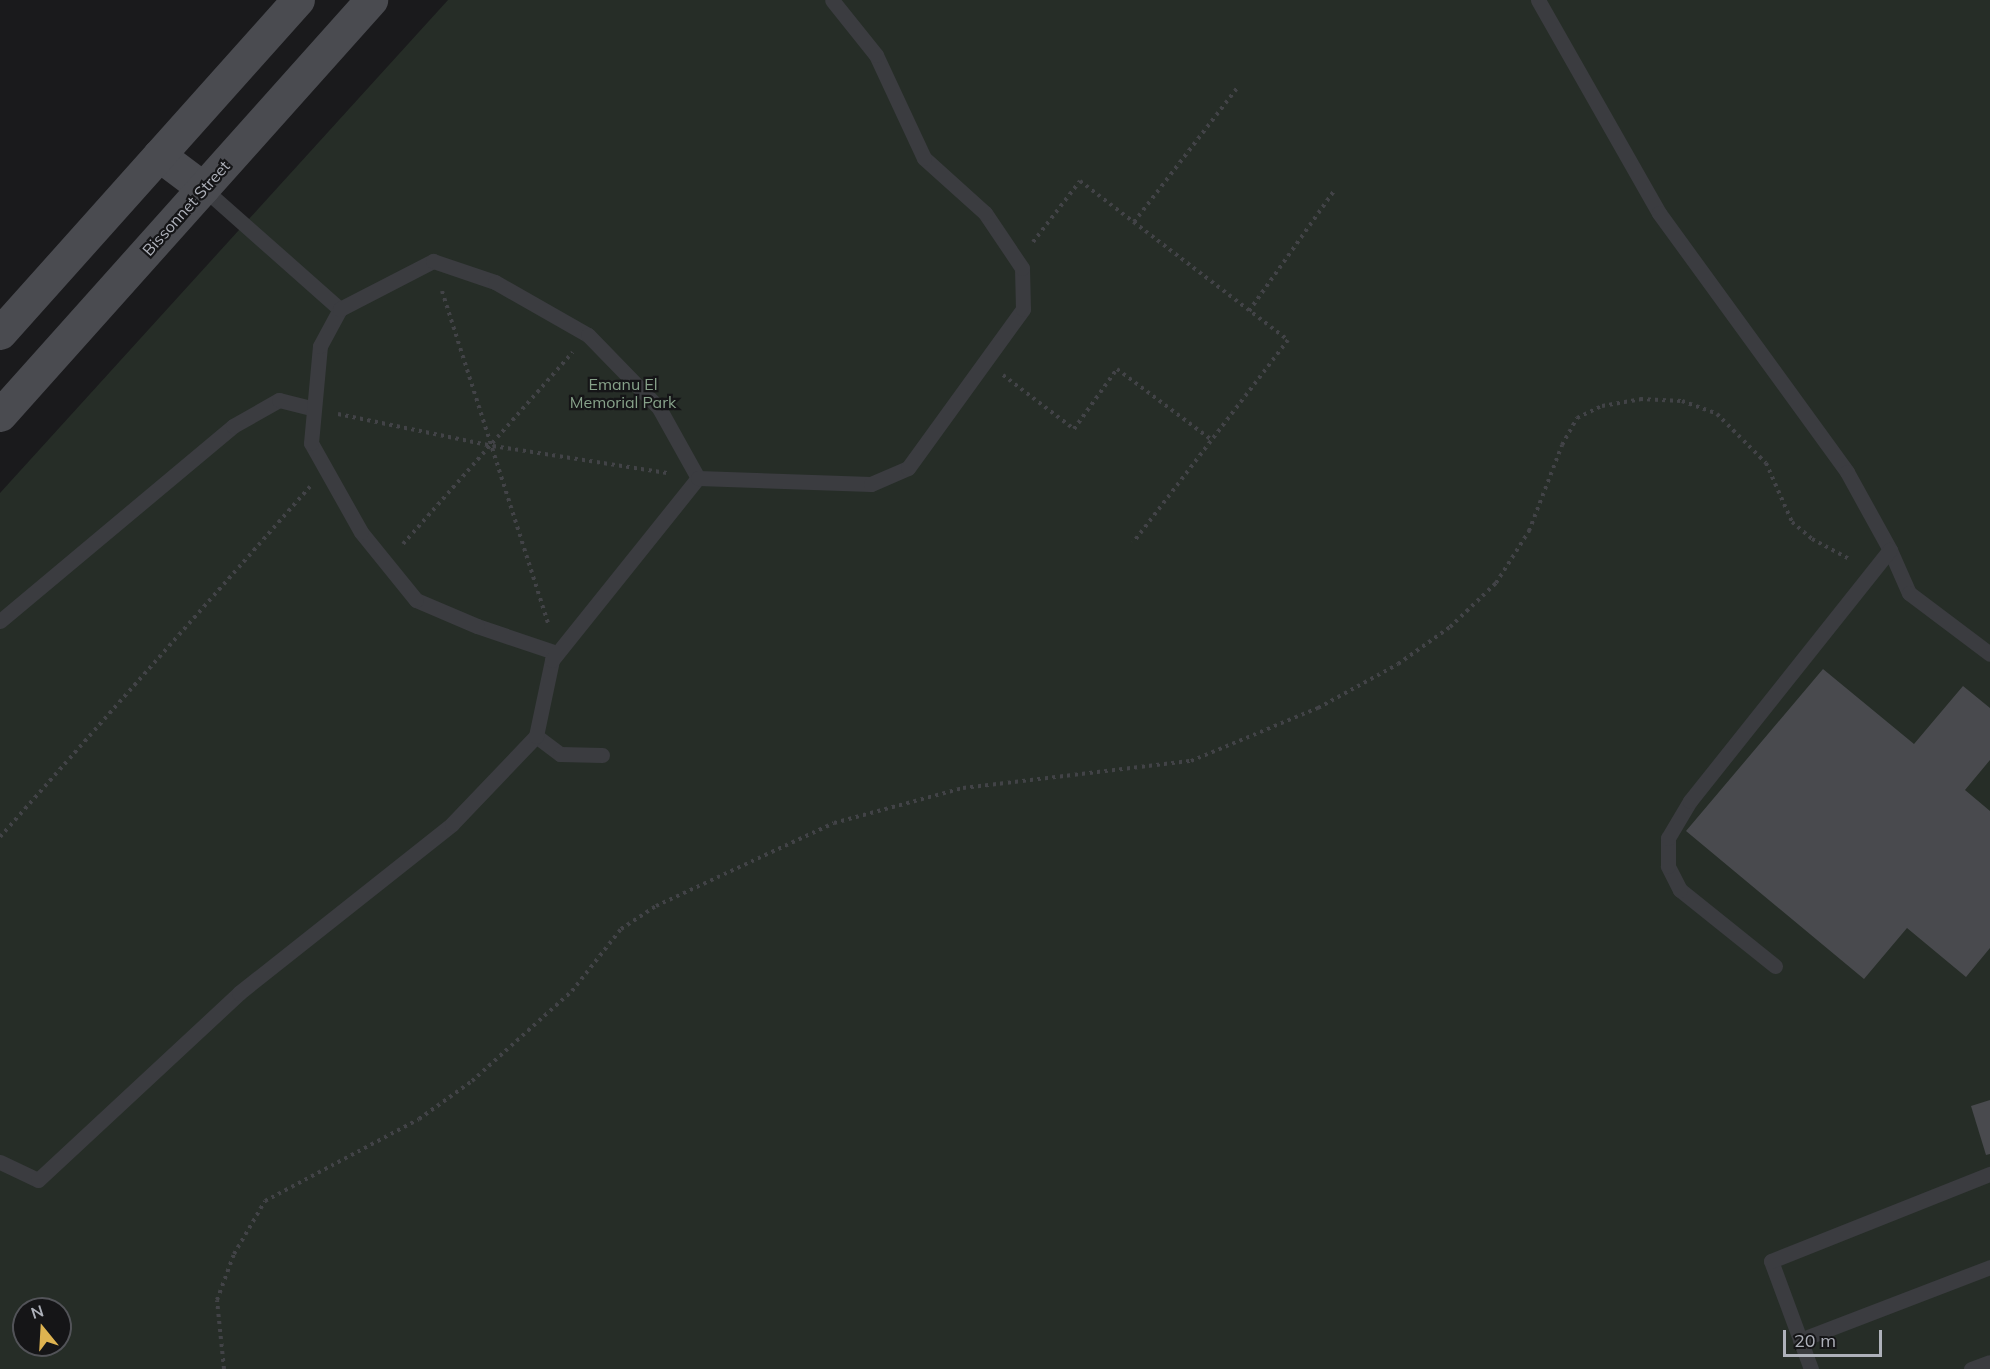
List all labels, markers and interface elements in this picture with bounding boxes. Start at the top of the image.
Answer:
street label: Bissonnet Street [138,157,234,259]
park label: Emanu El Memorial Park [570,374,676,412]
north arrow [12,1297,72,1357]
text: N [28,1300,46,1323]
scale bar [1786,1318,1885,1356]
text: 20 m [1794,1329,1836,1352]

